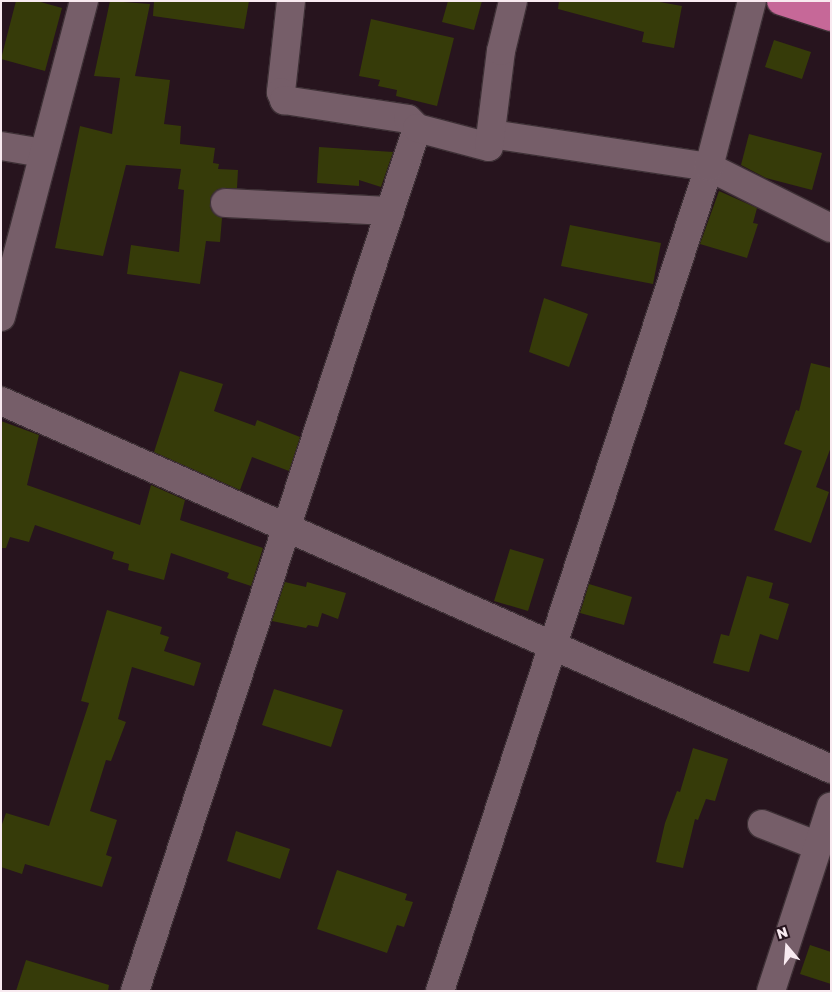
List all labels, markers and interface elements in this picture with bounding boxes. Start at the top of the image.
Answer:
north arrow [762,922,812,972]
text: N [775,923,790,942]

